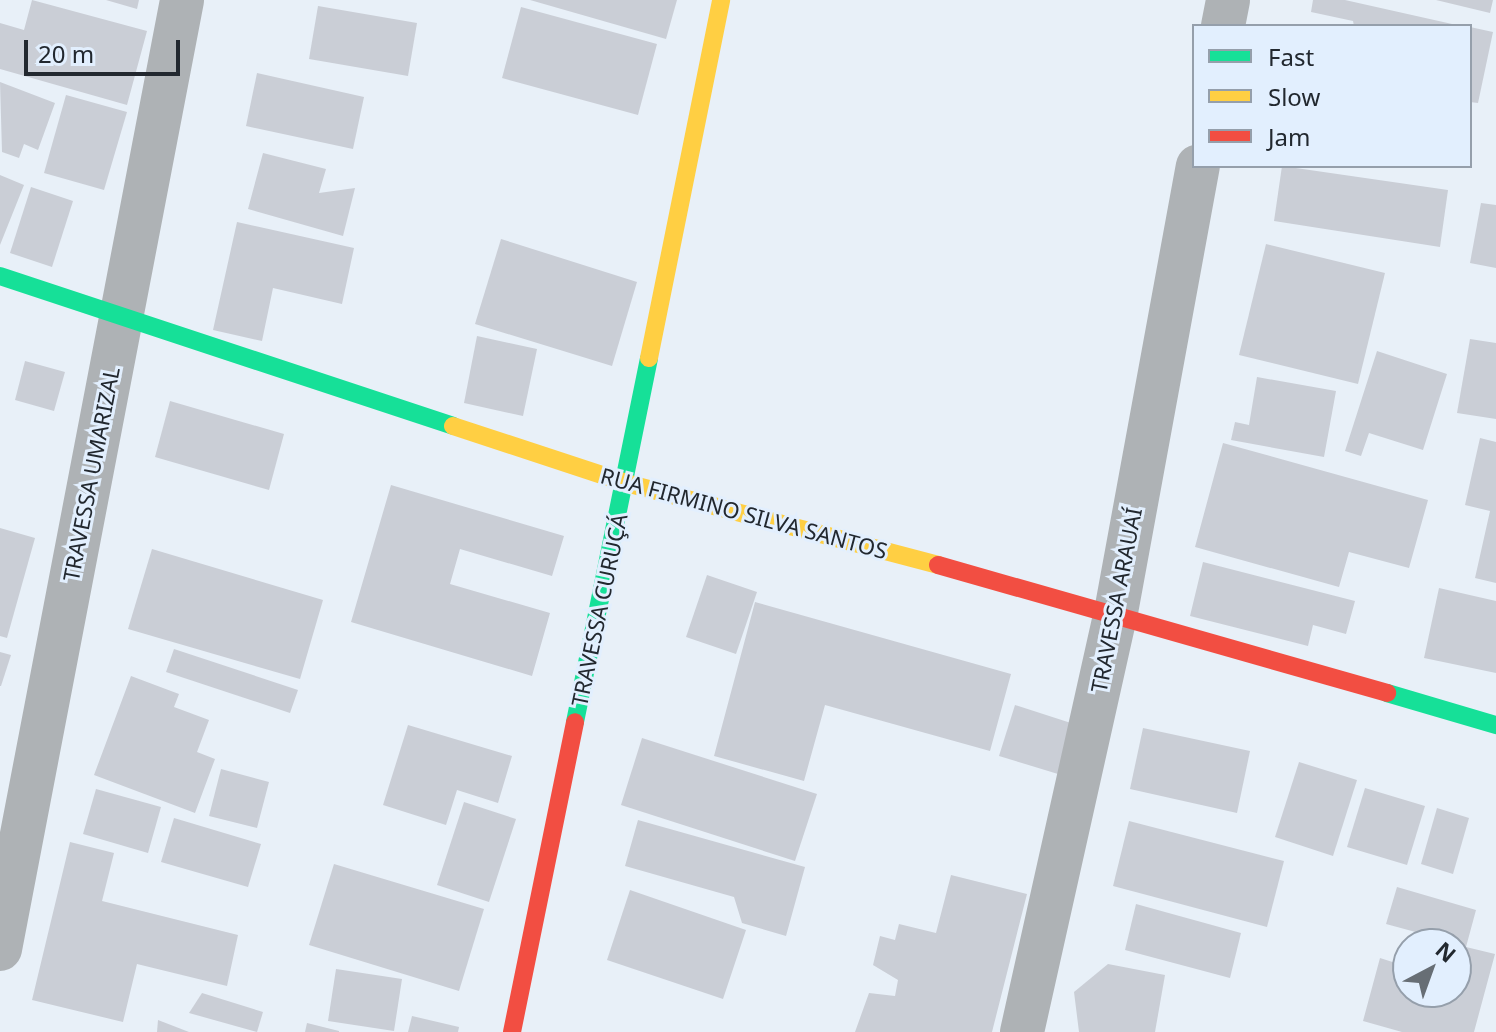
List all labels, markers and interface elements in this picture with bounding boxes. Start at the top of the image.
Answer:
scale bar [28,24,184,74]
legend [1192,24,1472,168]
text: 20 m [38,37,94,70]
text: Fast [1268,40,1314,73]
text: Slow [1268,80,1320,113]
text: Jam [1268,120,1310,153]
street label: TRAVESSA UMARIZAL [57,365,125,583]
street label: RUA FIRMINO SILVA SANTOS [598,462,890,564]
street label: TRAVESSA ARAUAÍ [1085,505,1147,695]
street label: TRAVESSA CURUÇÁ [566,511,632,709]
north arrow [1392,928,1472,1008]
text: N [1430,934,1463,969]

